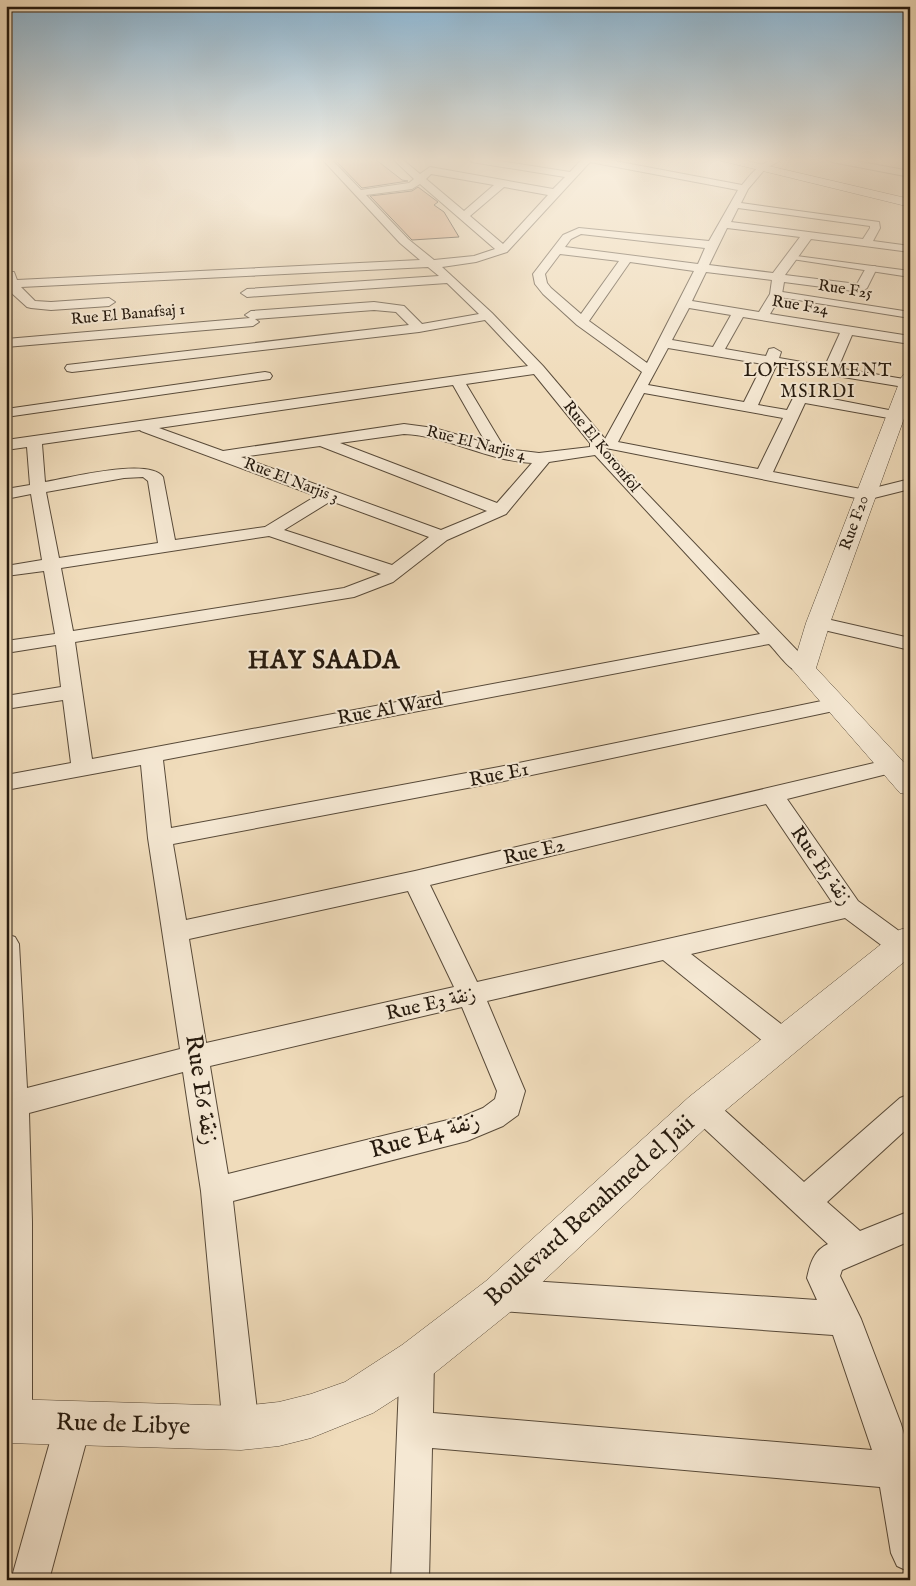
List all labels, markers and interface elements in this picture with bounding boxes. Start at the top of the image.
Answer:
street label: Rue F25 [816,276,874,304]
street label: Rue F24 [770,292,830,320]
street label: Rue El Banafsaj 1 [70,300,186,330]
district label: LOTISSEMENT MSIRDI [744,360,892,404]
street label: Rue El Koronfol [558,397,644,497]
street label: Rue El Narjis 4 [424,422,528,466]
street label: Rue El Narjis 3 [241,454,341,508]
street label: Rue F20 [836,493,874,553]
district label: HAY SAADA [248,645,400,677]
street label: Rue Al Ward [335,686,445,731]
street label: Rue E1 [467,757,531,793]
street label: Rue E5 زنقة [785,821,857,911]
street label: Rue E2 [501,833,567,871]
street label: Rue E3 زنقة [384,982,478,1026]
street label: Rue E6 زنقة [177,1033,225,1147]
street label: Rue E4 زنقة [367,1106,483,1166]
street label: Boulevard Benahmed el Jaii [479,1108,701,1314]
street label: Rue de Libye [55,1407,191,1443]

